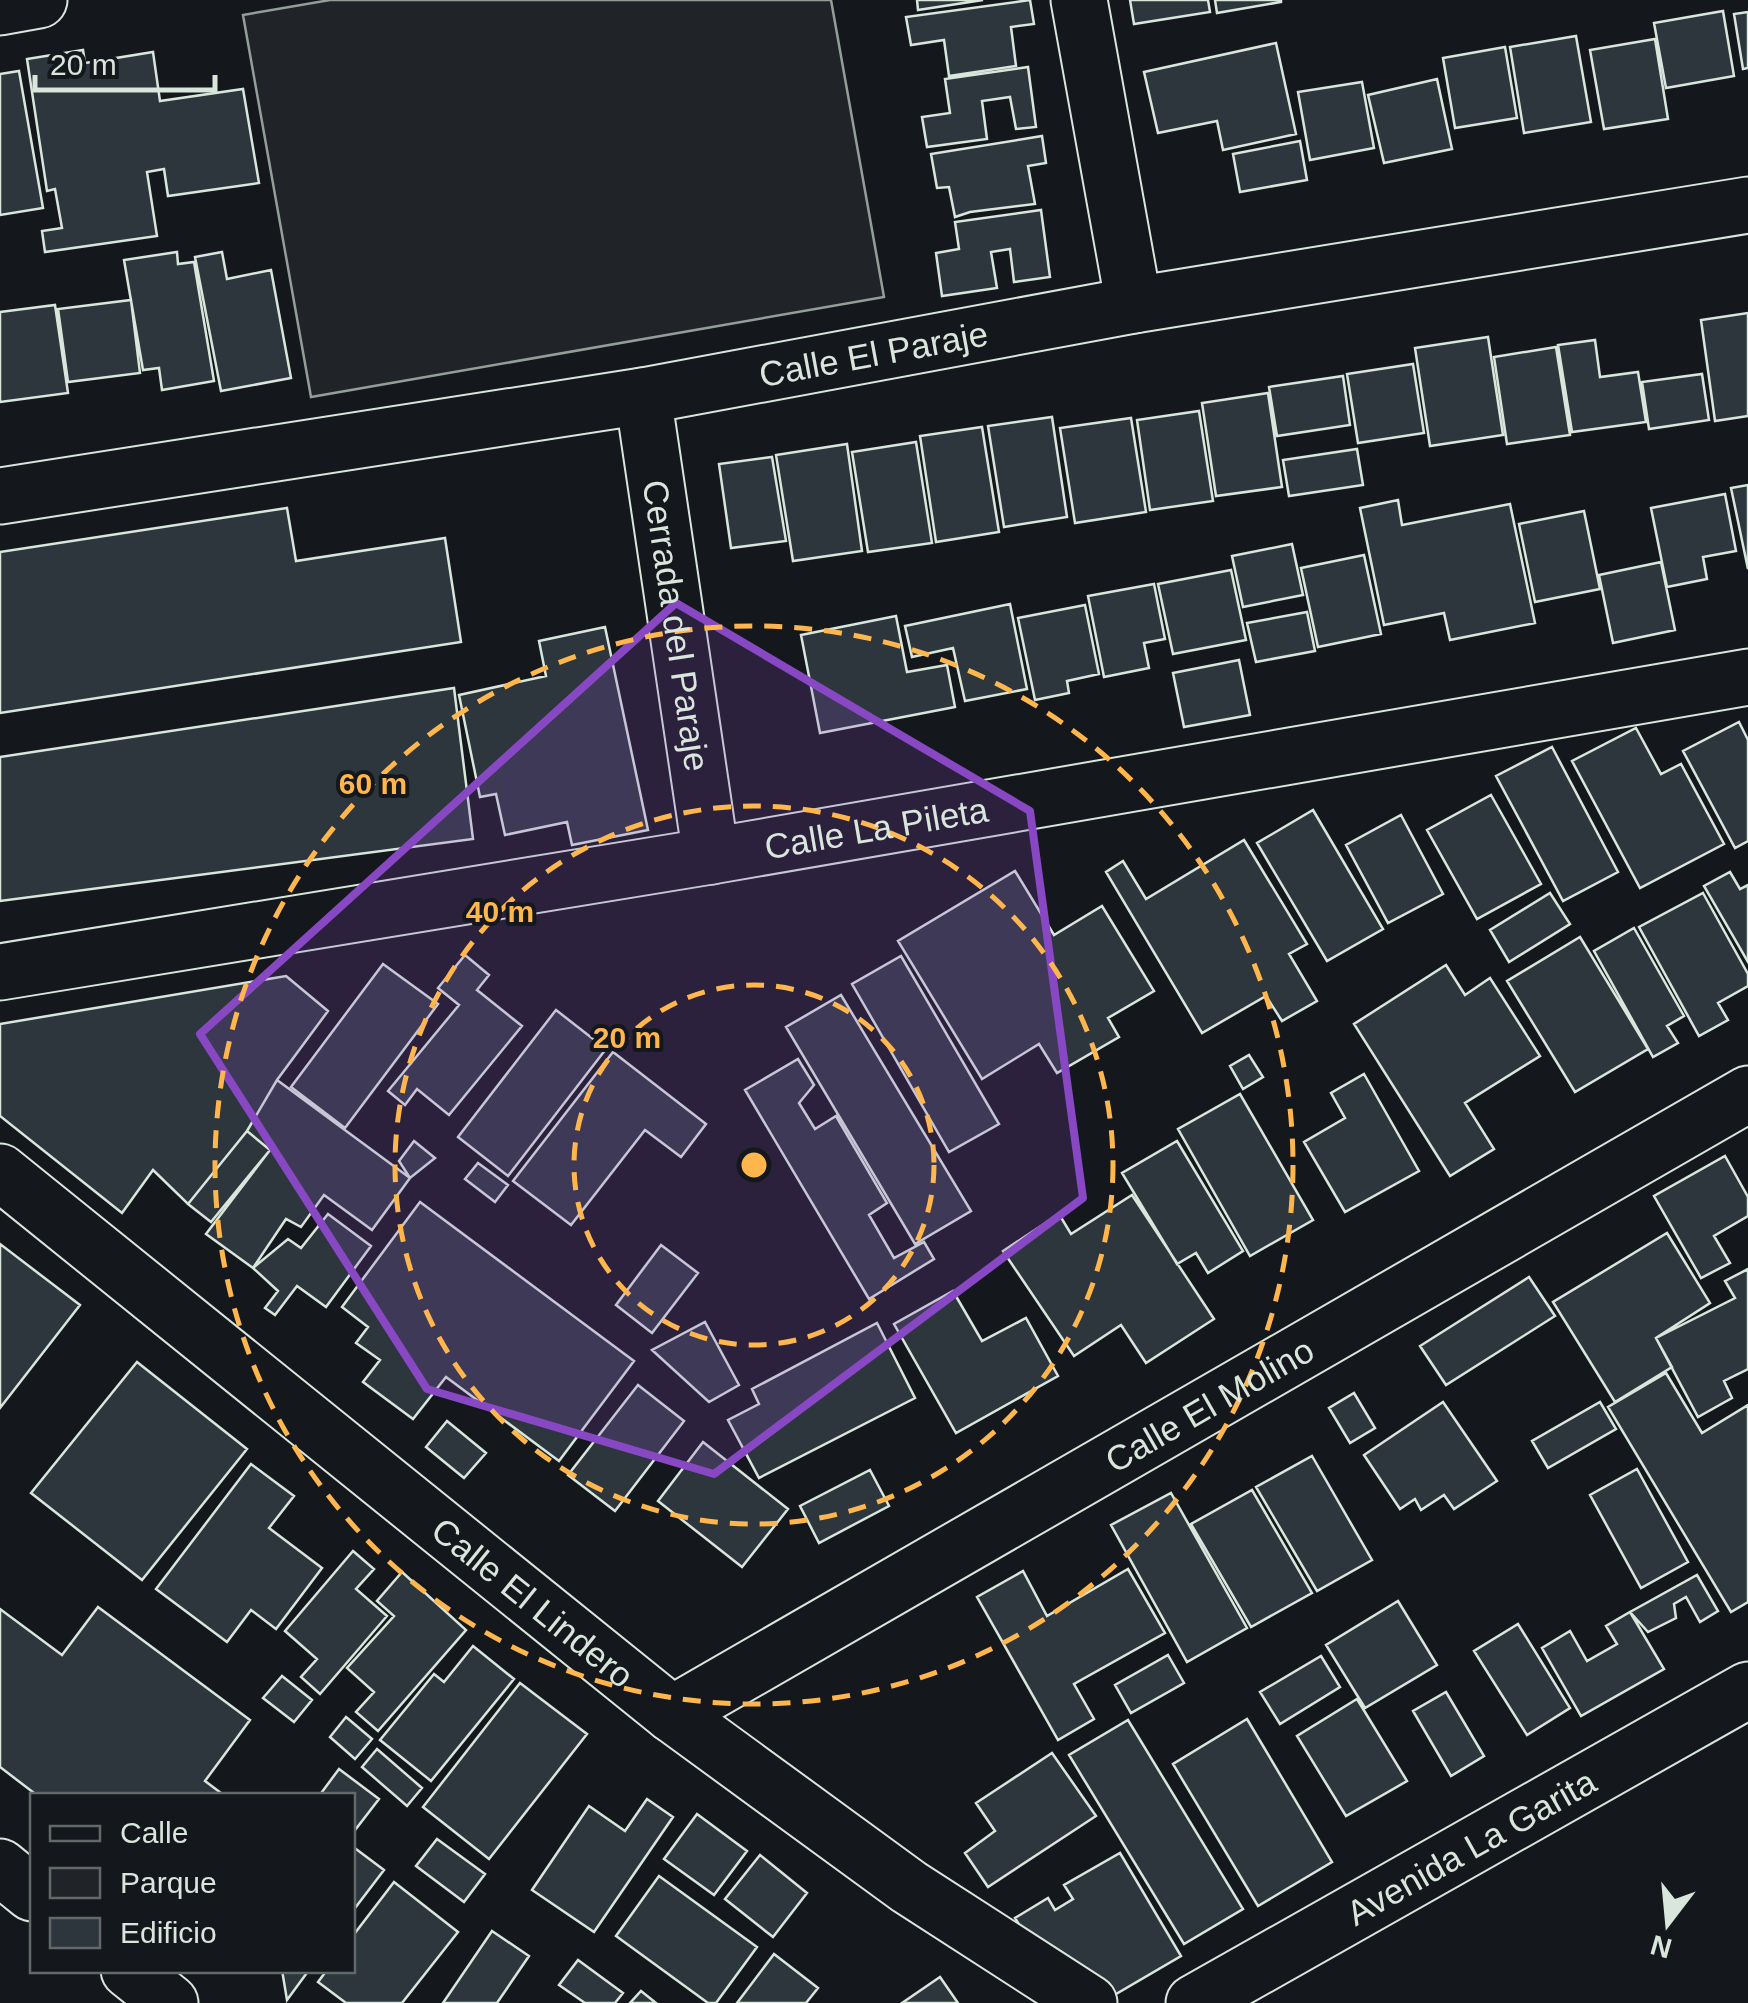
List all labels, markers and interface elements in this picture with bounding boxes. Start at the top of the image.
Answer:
scale bar [35,30,215,92]
text: 20 m [50,48,117,81]
street label: Calle El Paraje [756,313,991,394]
street label: Cerrada del Paraje [636,477,718,774]
text: 60 m [339,767,407,800]
street label: Calle La Pileta [762,789,991,866]
text: 40 m [466,895,534,928]
text: 20 m [593,1021,661,1054]
centre of rings [736,1147,772,1183]
street label: Calle El Molino [1098,1329,1320,1480]
street label: Calle El Lindero [425,1509,642,1695]
street label: Avenida La Garita [1340,1761,1603,1932]
legend [30,1793,355,1973]
text: Calle [120,1816,188,1849]
text: Parque [120,1866,217,1899]
north arrow [1618,1873,1718,1973]
text: Edificio [120,1916,217,1949]
text: N [1647,1929,1675,1964]

